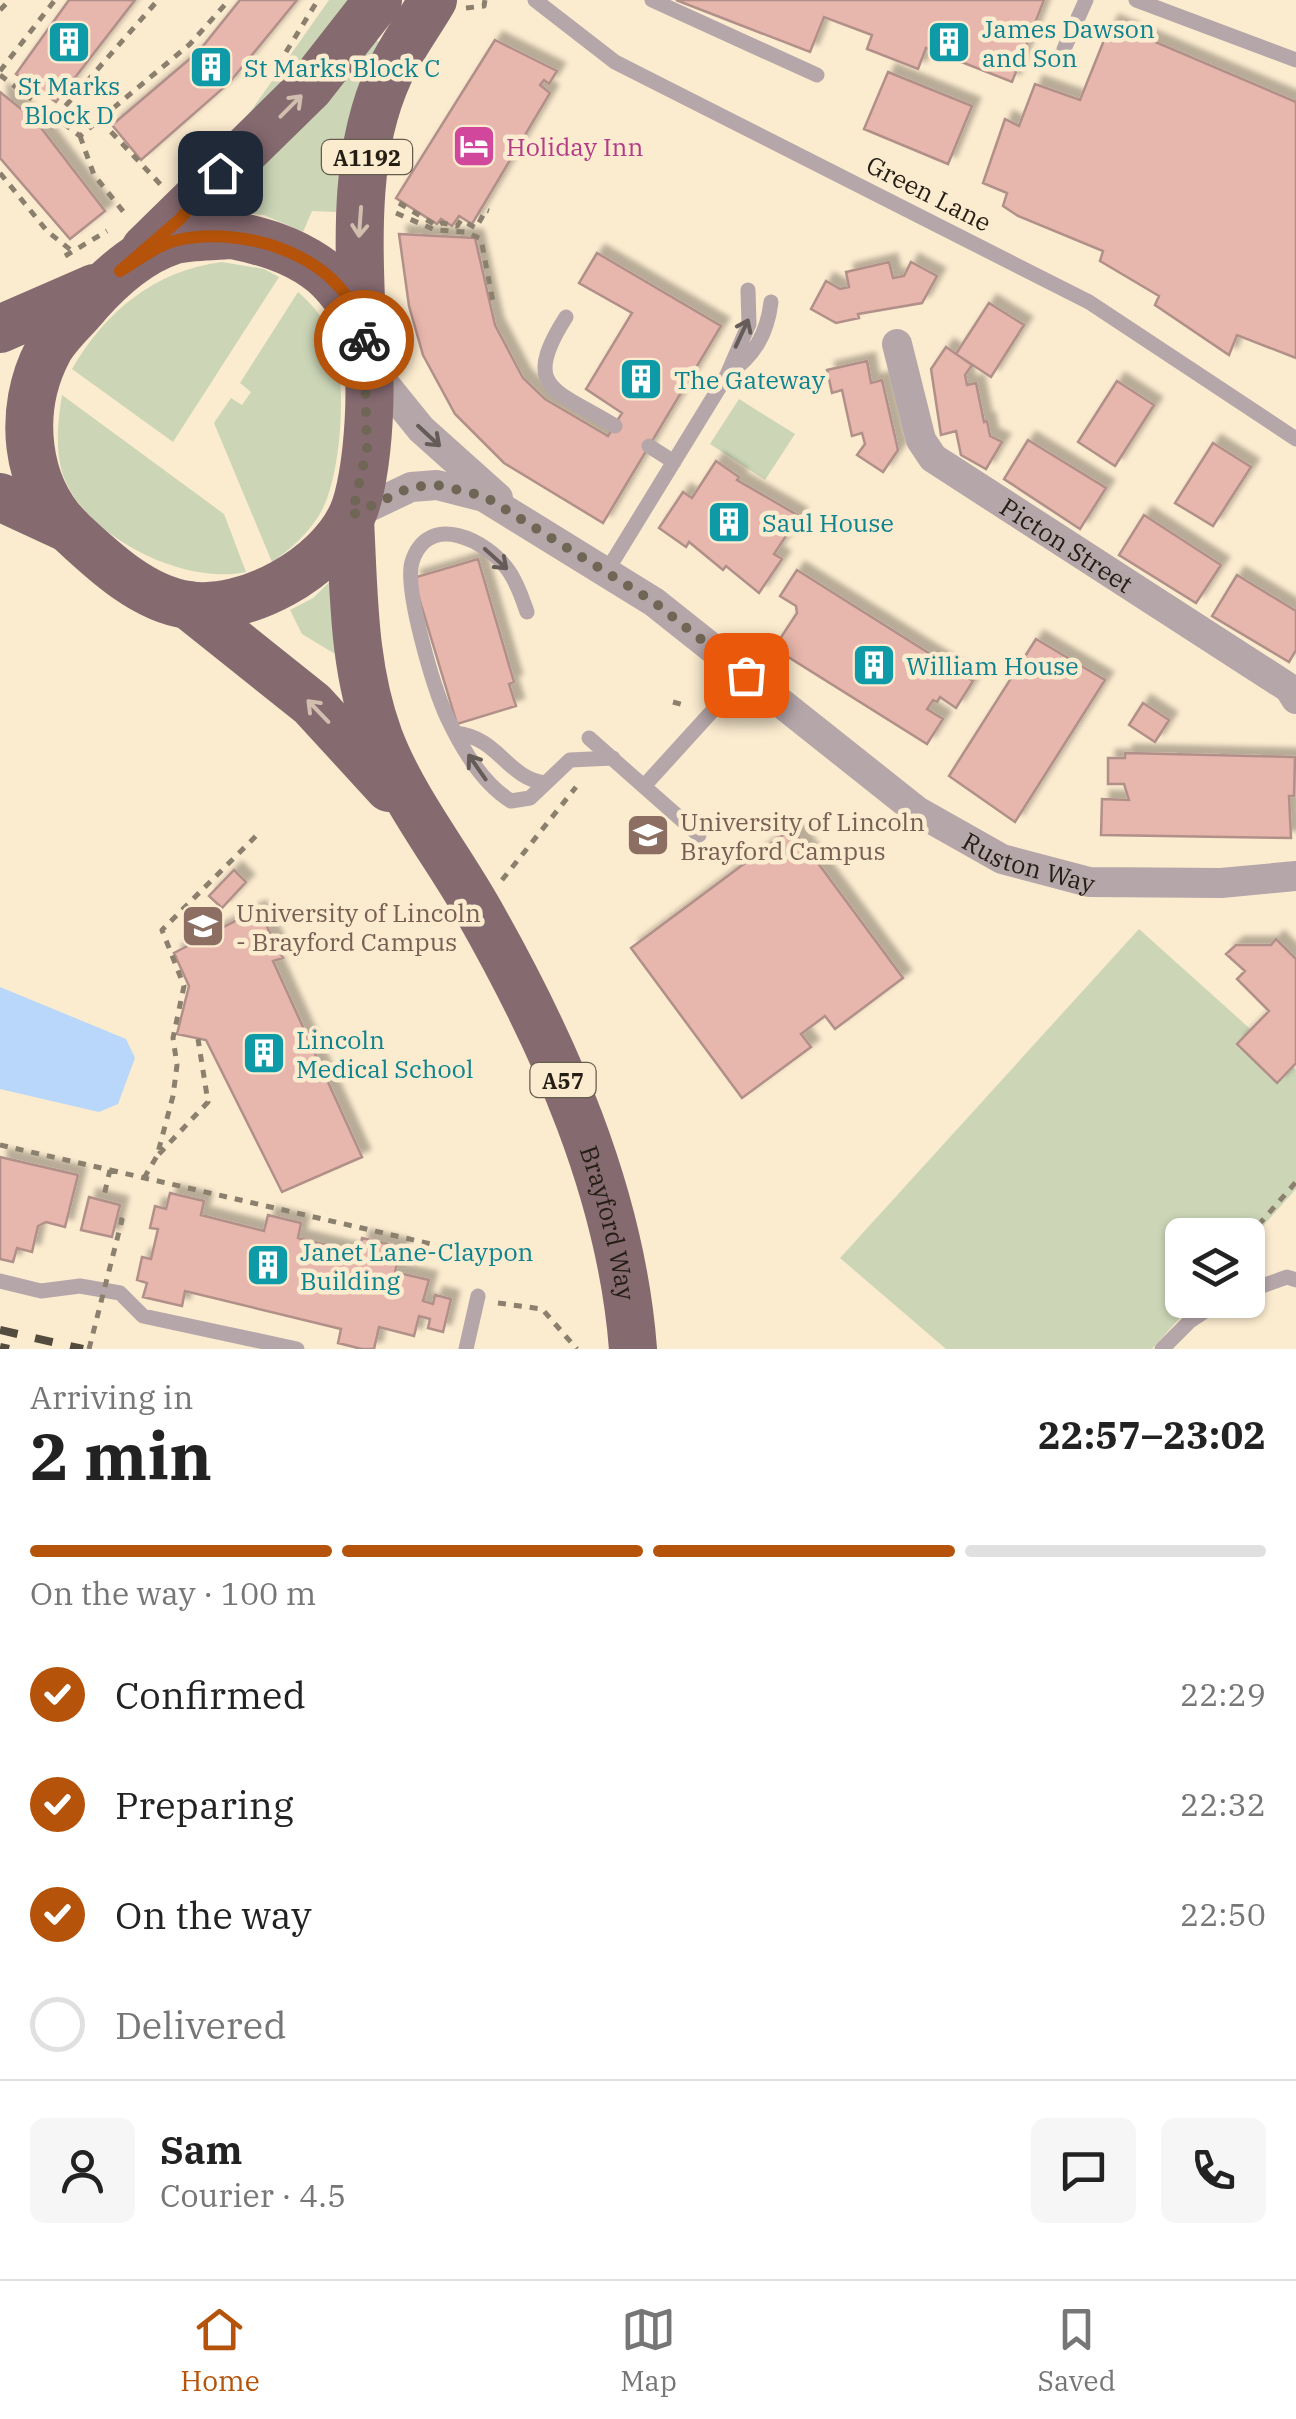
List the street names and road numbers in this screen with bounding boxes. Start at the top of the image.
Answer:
road number: A1192 [322,140,412,174]
street label: Green Lane [861,148,997,238]
street label: Picton Street [994,490,1140,600]
street label: Ruston Way [957,824,1100,900]
road number: A57 [530,1063,596,1097]
street label: Brayford Way [573,1141,644,1303]

